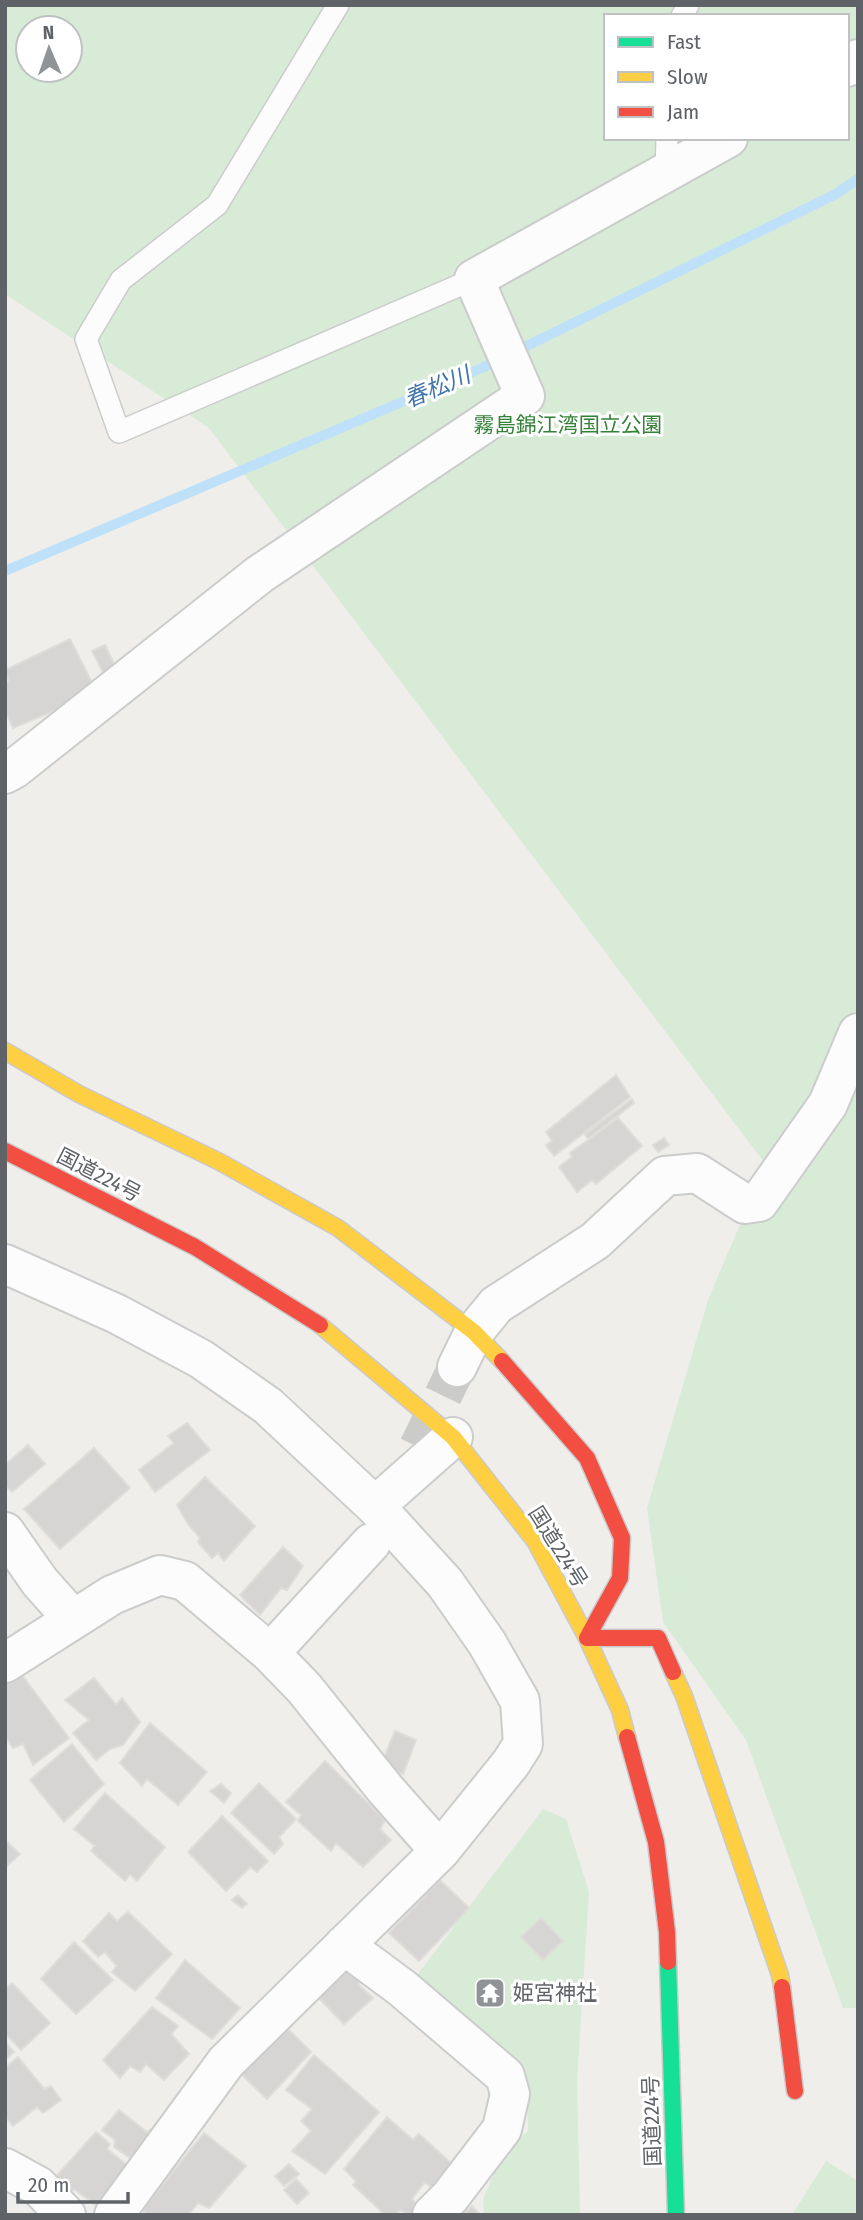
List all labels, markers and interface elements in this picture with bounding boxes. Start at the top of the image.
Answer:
north arrow [14,14,84,84]
legend [604,14,849,140]
text: N [42,21,55,44]
text: Fast [667,29,701,55]
text: Slow [667,64,708,90]
text: Jam [667,99,699,125]
water label: 春松川 [400,359,477,413]
park label: 霧島錦江湾国立公園 [474,412,663,438]
street label: 国道224号 [52,1143,146,1207]
street label: 国道224号 [523,1501,593,1593]
temple icon: 姫宮神社 [473,1976,507,2010]
place label: 姫宮神社 [513,1980,597,2006]
street label: 国道224号 [637,2075,667,2167]
scale bar [18,2160,128,2204]
text: 20 m [28,2172,69,2198]

